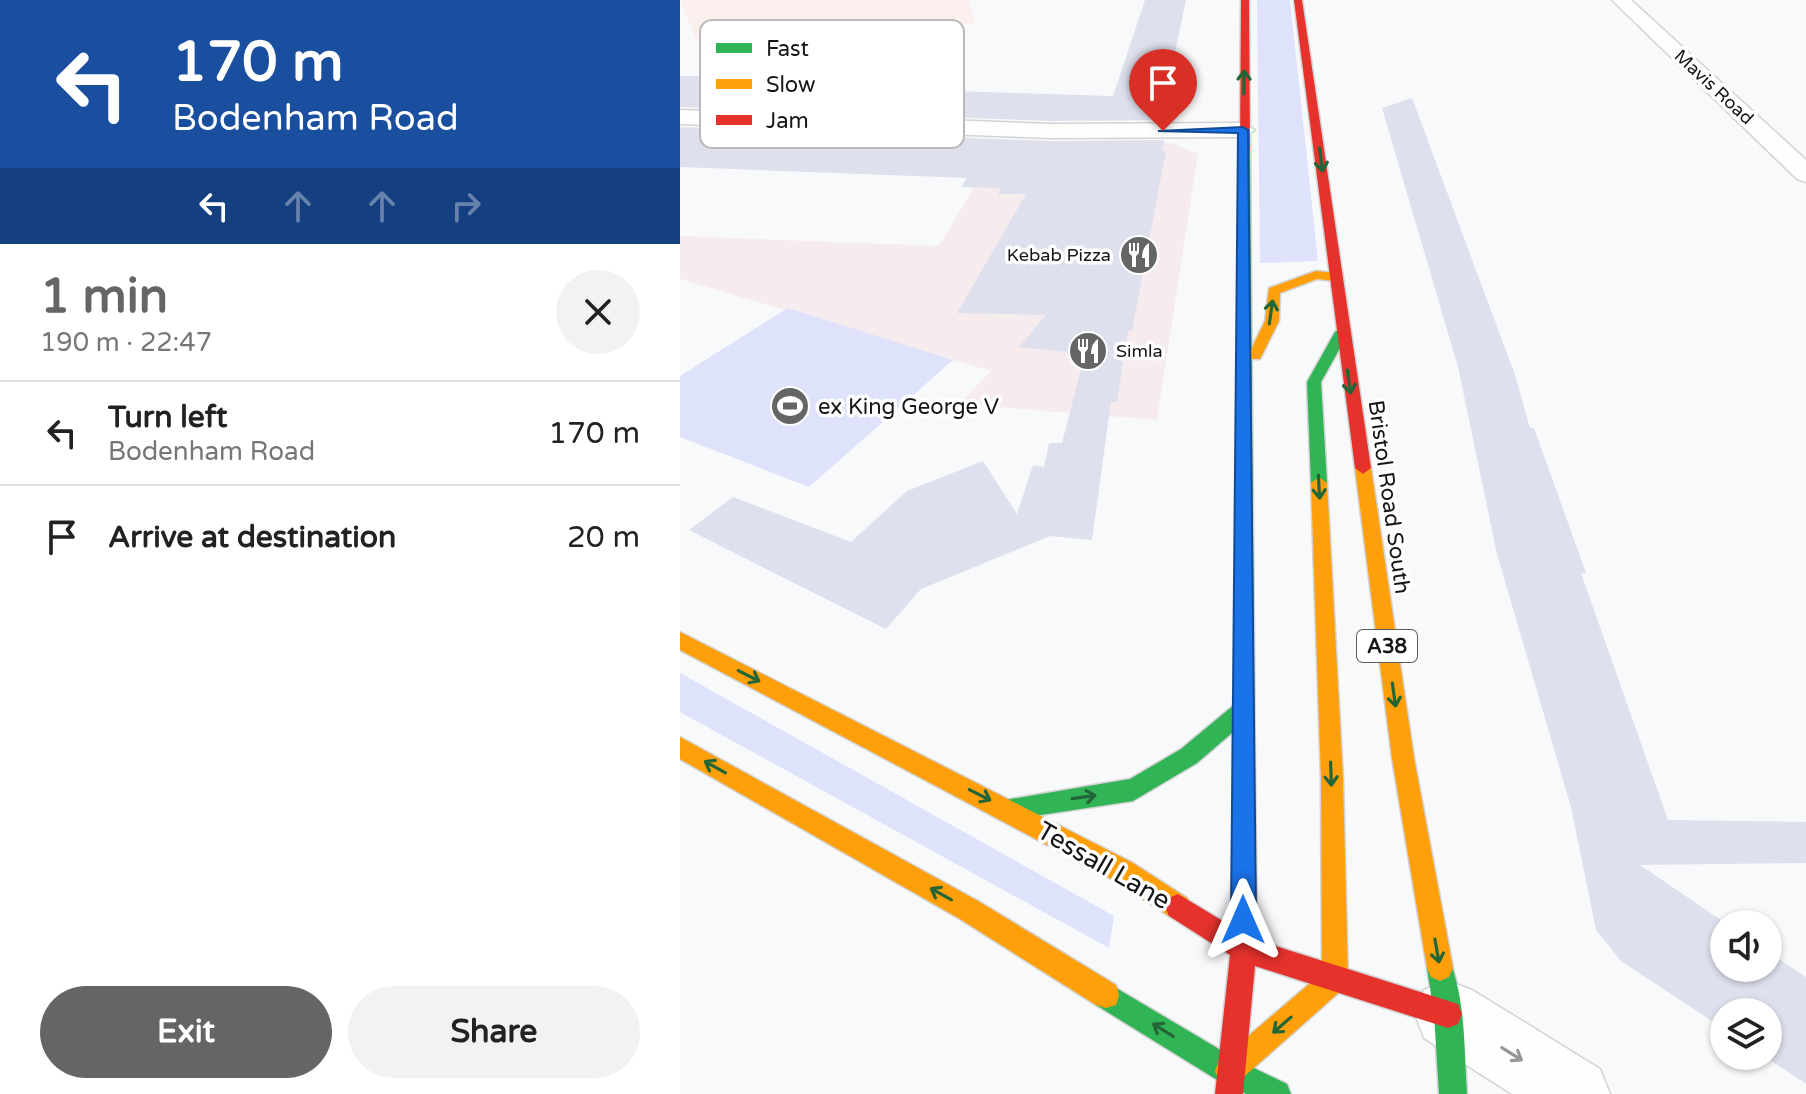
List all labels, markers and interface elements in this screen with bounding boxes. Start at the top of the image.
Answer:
legend [700,20,964,148]
text: 170 m [172,29,343,96]
icon: left [40,32,144,136]
text: Fast [766,36,809,62]
street label: Mavis Road [1670,45,1758,129]
pin [1129,49,1197,131]
icon: arrive [1141,61,1185,105]
one-way arrow [1236,69,1251,96]
text: Slow [766,72,816,98]
text: Bodenham Road [172,97,459,140]
text: Jam [766,108,809,134]
one-way arrow [1313,147,1328,173]
icon: left [192,184,236,228]
icon: ahead [276,184,320,228]
icon: ahead [360,184,404,228]
icon: right [444,184,488,228]
restaurant icon: Kebab Pizza [1118,234,1160,276]
place label: Kebab Pizza [1007,244,1111,266]
text: 1 min [40,268,168,326]
button: close [556,270,640,354]
one-way arrow [1264,299,1279,326]
text: 190 m · 22:47 [40,327,212,358]
restaurant icon: Simla [1067,330,1109,372]
place label: Simla [1116,340,1163,362]
one-way arrow [1342,369,1357,394]
sports icon: ex King George V [769,385,811,427]
place label: ex King George V [818,394,999,420]
text: Turn left [108,399,227,436]
street label: Bristol Road South [1363,399,1415,596]
icon: left [40,411,84,455]
text: 170 m [548,415,640,452]
text: Bodenham Road [108,436,315,467]
one-way arrow [1311,473,1326,500]
icon: arrive [40,515,84,559]
text: Arrive at destination [108,519,396,556]
text: 20 m [567,519,640,556]
road number: A38 [1357,630,1417,662]
one-way arrow [737,668,761,684]
one-way arrow [1387,681,1402,707]
one-way arrow [703,759,727,774]
one-way arrow [1324,760,1339,787]
one-way arrow [968,787,992,803]
one-way arrow [1071,789,1096,804]
street label: Tessall Lane [1032,815,1176,916]
position arrow [1201,878,1285,962]
one-way arrow [930,886,953,902]
map controls [1710,910,1782,1070]
button: sound [1710,910,1782,982]
one-way arrow [1430,938,1445,963]
button: Exit [40,986,332,1078]
button: Share [348,986,640,1078]
button: layers [1710,998,1782,1070]
one-way arrow [1273,1016,1293,1034]
one-way arrow [1152,1022,1175,1038]
one-way arrow [1500,1046,1522,1063]

